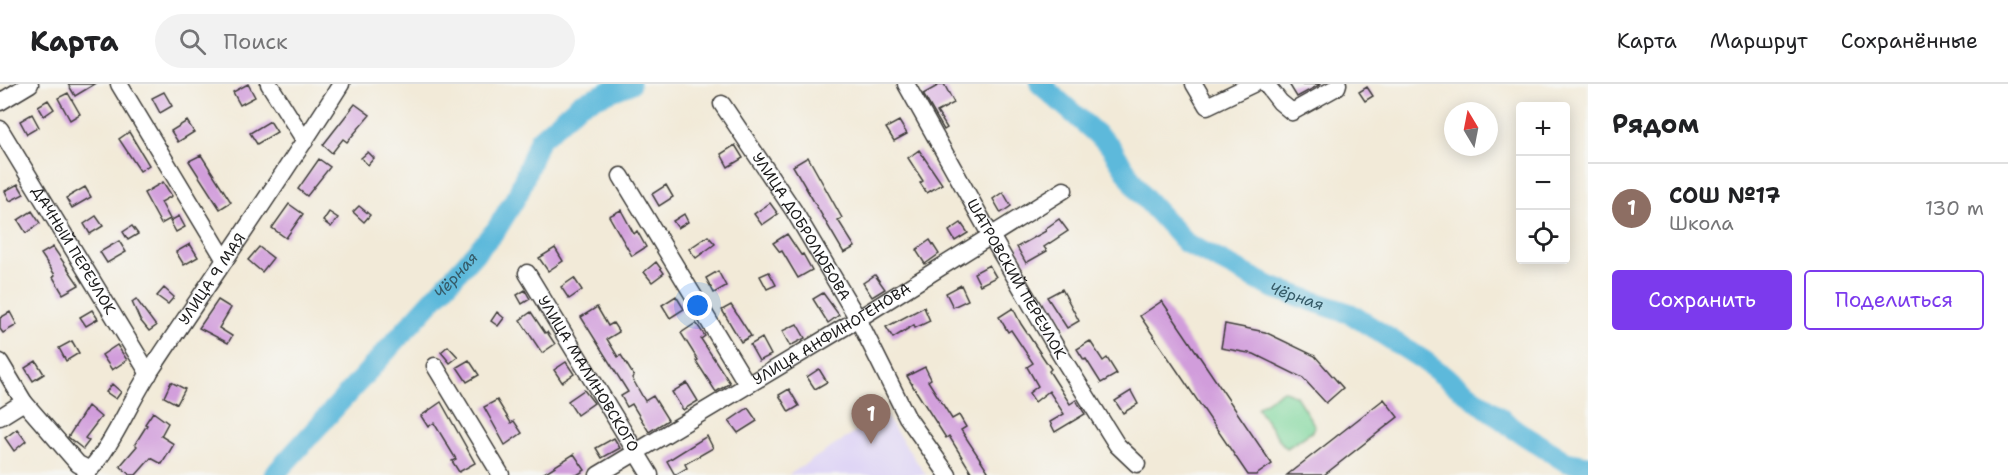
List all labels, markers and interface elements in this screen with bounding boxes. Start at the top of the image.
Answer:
search box [155,14,575,68]
text: Карта [30,22,119,60]
icon: search [176,25,209,58]
text: Поиск [224,27,288,56]
text: Карта [1617,27,1677,55]
text: Маршрут [1710,27,1808,55]
text: Сохранённые [1841,27,1978,55]
north arrow [1444,102,1498,156]
map controls [1516,102,1570,264]
button: + [1516,102,1570,156]
text: Рядом [1612,106,1699,141]
street label: УЛИЦА ДОБРОЛЮБОВА [748,149,855,304]
button: − [1516,156,1570,210]
text: СОШ №17 [1669,181,1780,210]
street label: ДАЧНЫЙ ПЕРЕУЛОК [27,183,121,318]
street label: ШАТРОВСКИЙ ПЕРЕУЛОК [962,195,1071,363]
text: 1 [1627,195,1636,221]
text: 130 m [1925,195,1984,221]
button: locate [1516,210,1570,264]
text: Школа [1669,210,1734,236]
street label: УЛИЦА 9 МАЯ [174,229,250,329]
water label: Чёрная [429,247,482,303]
button: Сохранить [1612,270,1792,330]
button: Поделиться [1804,270,1984,330]
water label: Чёрная [1267,277,1327,315]
street label: УЛИЦА АНФИНОГЕНОВА [749,278,915,390]
your location [683,291,712,320]
street label: УЛИЦА МАЛИНОВСКОГО [533,292,644,456]
pin: 1 [852,394,890,444]

